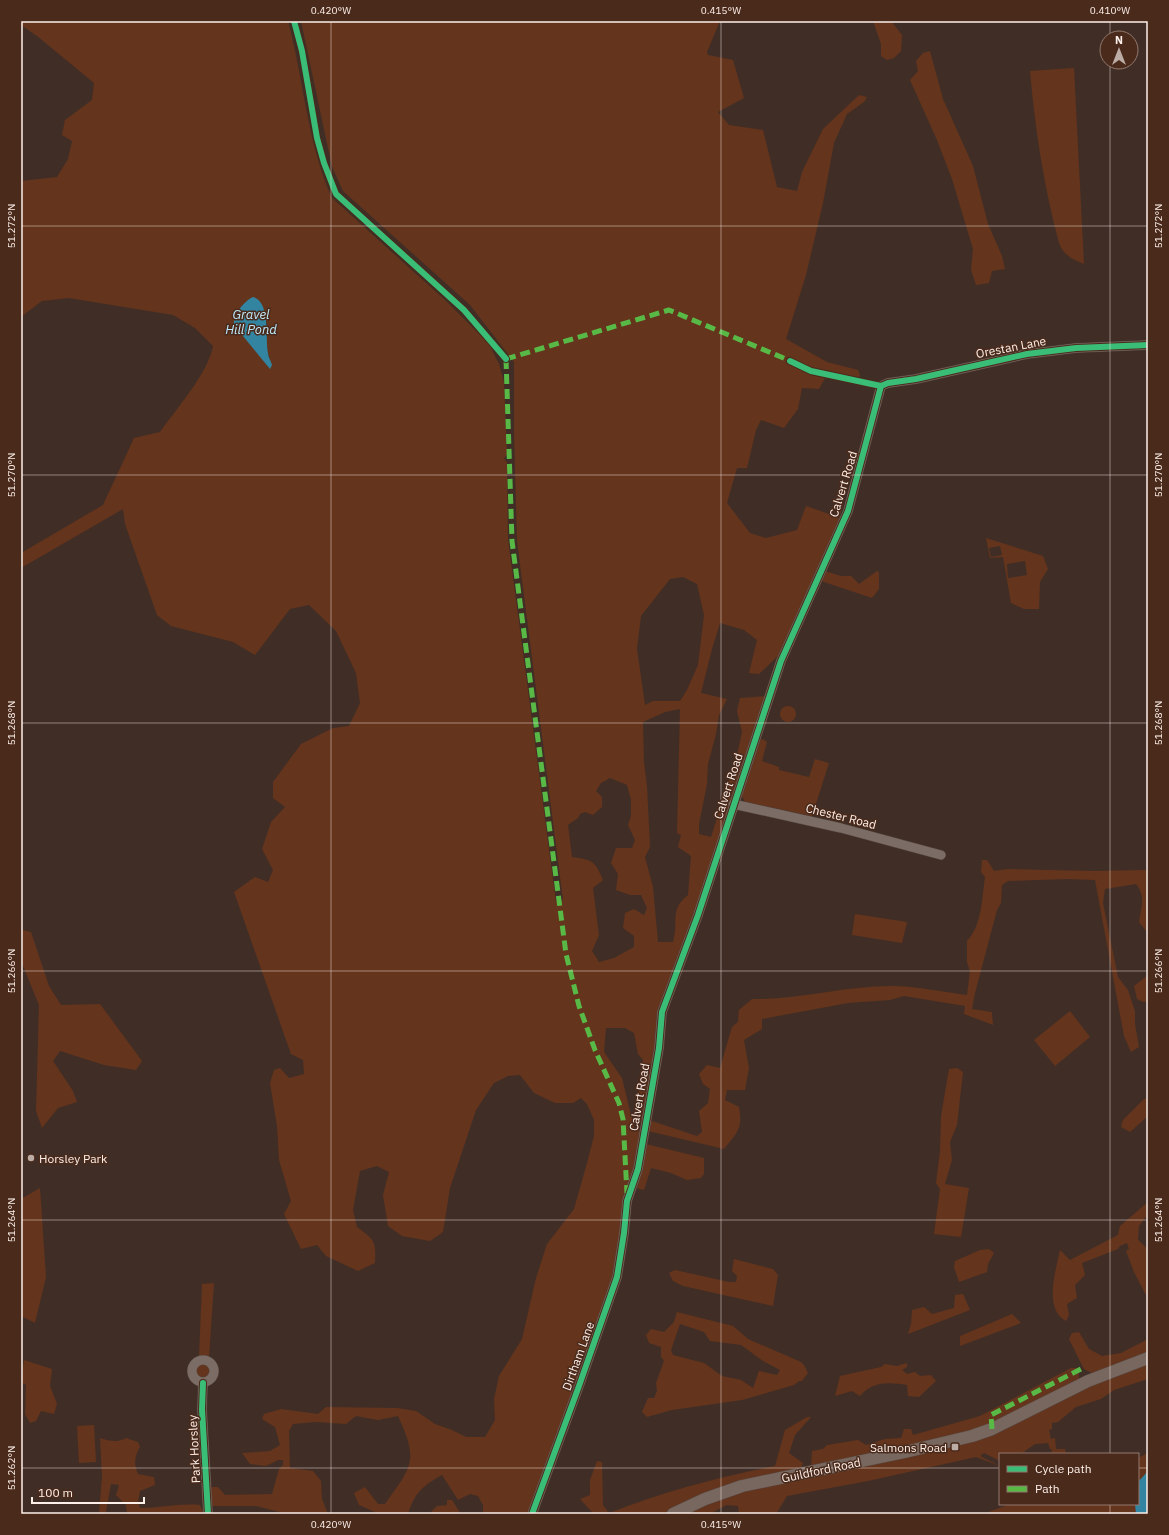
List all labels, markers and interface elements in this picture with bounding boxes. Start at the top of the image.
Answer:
text: 0.420°W [311,4,351,17]
text: 0.415°W [701,4,741,17]
text: 0.410°W [1090,4,1130,17]
north arrow [1099,30,1139,70]
text: N [1115,33,1123,47]
text: 51.272°N [5,204,18,248]
text: 51.272°N [1152,204,1165,248]
water label: Gravel Hill Pond [225,306,277,338]
street label: Orestan Lane [975,333,1048,361]
street label: Calvert Road [826,449,860,519]
text: 51.270°N [5,453,18,497]
text: 51.270°N [1152,453,1165,497]
text: 51.268°N [5,701,18,745]
text: 51.268°N [1152,701,1165,745]
street label: Calvert Road [710,751,746,821]
street label: Chester Road [804,800,878,832]
text: 51.266°N [5,949,18,993]
text: 51.266°N [1152,949,1165,993]
street label: Calvert Road [626,1062,652,1132]
place label: Horsley Park [39,1151,108,1166]
marker: Horsley Park [26,1153,36,1163]
text: 51.264°N [5,1198,18,1242]
text: 51.264°N [1152,1198,1165,1242]
street label: Dirtham Lane [559,1319,598,1392]
street label: Park Horsley [185,1414,203,1484]
place label: Salmons Road [870,1440,947,1455]
marker: Salmons Road [950,1442,960,1452]
text: 51.262°N [5,1446,18,1490]
legend [999,1453,1139,1505]
street label: Guildford Road [780,1454,862,1486]
text: Cycle path [1035,1461,1092,1476]
scale bar [32,1479,144,1505]
text: Path [1035,1481,1060,1496]
text: 100 m [38,1485,73,1500]
text: 0.420°W [311,1518,351,1531]
text: 0.415°W [701,1518,741,1531]

